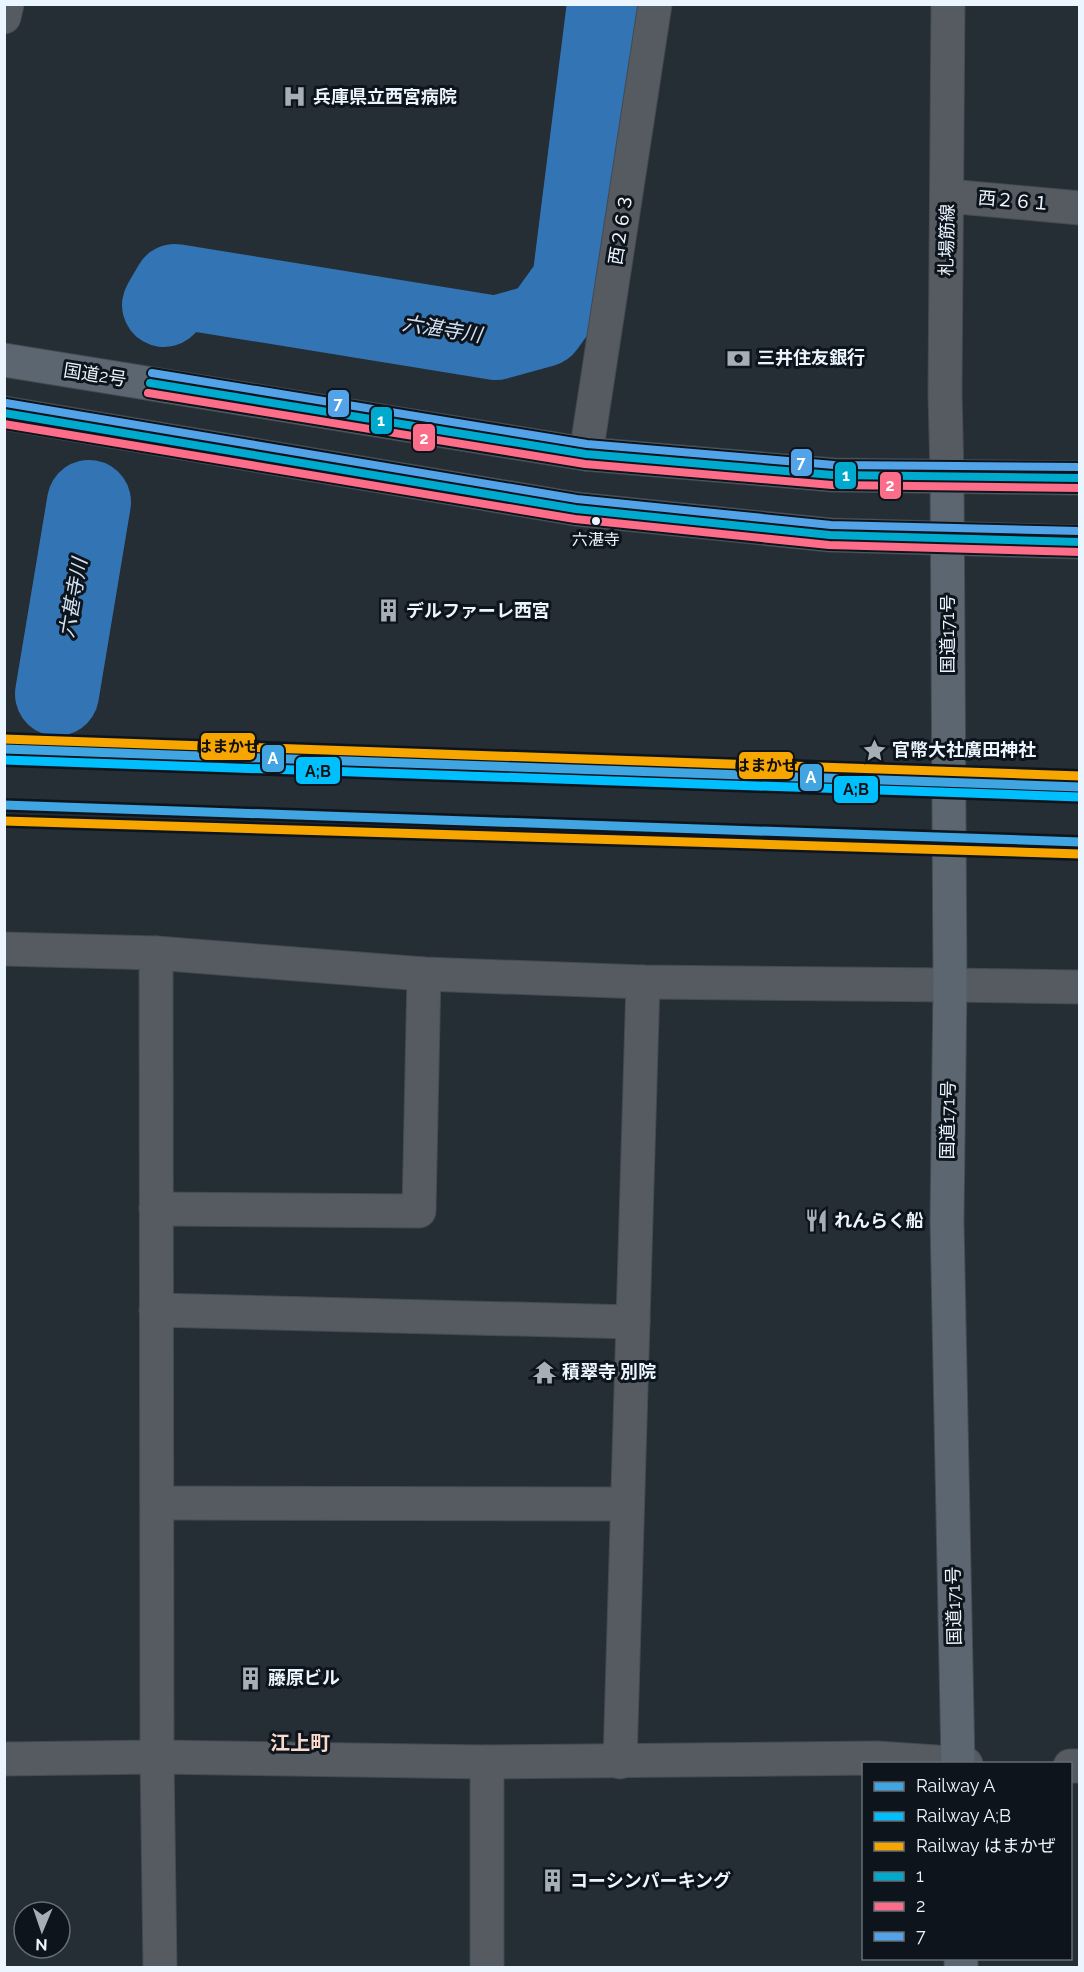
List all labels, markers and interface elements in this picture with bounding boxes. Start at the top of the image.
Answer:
hospital icon: 兵庫県立西宮病院 [282,84,308,110]
place label: 兵庫県立西宮病院 [313,86,457,107]
street label: 西２６１ [977,187,1051,214]
street label: 西２６３ [605,192,637,266]
street label: 札場筋線 [935,204,958,276]
water label: 六湛寺川 [401,311,485,347]
bank icon: 三井住友銀行 [726,345,752,371]
place label: 三井住友銀行 [757,347,865,368]
street label: 国道2号 [62,359,128,390]
line badge: 7 [327,389,350,418]
text: 7 [334,394,343,413]
line badge: 1 [370,406,393,435]
text: 1 [377,411,385,430]
line badge: 2 [412,423,436,452]
text: 2 [419,429,429,448]
line badge: 7 [790,448,813,477]
text: 7 [797,453,806,472]
line badge: 1 [834,461,857,490]
text: 1 [842,466,850,485]
line badge: 2 [879,471,902,500]
text: 2 [885,476,895,495]
marker: 六湛寺 [590,515,602,527]
place label: 六湛寺 [572,530,620,549]
water label: 六甚寺川 [54,555,92,639]
street label: 国道171号 [937,595,958,673]
building icon: デルファーレ西宮 [375,598,401,624]
place label: デルファーレ西宮 [406,600,550,621]
line badge: はまかぜ [200,732,256,761]
text: はまかぜ [196,737,260,756]
place icon: 官幣大社廣田神社 [861,737,887,763]
place label: 官幣大社廣田神社 [892,739,1036,760]
line badge: A [261,744,285,773]
text: A [268,749,279,768]
line badge: はまかぜ [738,751,794,780]
line badge: A;B [295,756,341,785]
text: はまかぜ [734,756,798,775]
text: A;B [305,762,331,781]
line badge: A [799,763,823,792]
text: A [806,768,817,787]
line badge: A;B [833,775,879,804]
text: A;B [843,780,869,799]
street label: 国道171号 [936,1080,959,1160]
restaurant icon: れんらく船 [803,1208,829,1234]
place label: れんらく船 [834,1210,924,1231]
temple icon: 積翠寺 別院 [531,1359,557,1385]
place label: 積翠寺 別院 [562,1361,656,1382]
street label: 国道171号 [942,1566,965,1646]
building icon: 藤原ビル [237,1665,263,1691]
place label: 藤原ビル [268,1667,340,1688]
district label: 江上町 [270,1731,330,1755]
legend [862,1762,1072,1960]
text: Railway A [916,1775,995,1796]
text: Railway A;B [916,1805,1011,1826]
text: Railway はまかぜ [916,1835,1056,1856]
text: 1 [916,1865,924,1886]
building icon: コーシンパーキング [539,1868,565,1894]
place label: コーシンパーキング [570,1870,731,1891]
text: 2 [916,1895,925,1916]
north arrow [12,1900,72,1960]
text: 7 [916,1925,926,1946]
text: N [35,1935,48,1954]

